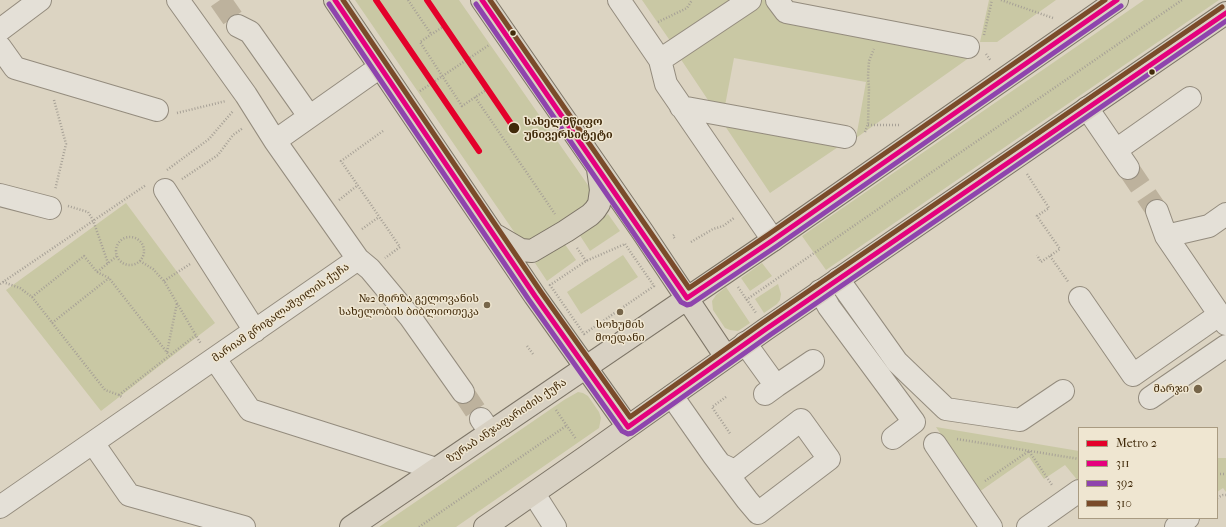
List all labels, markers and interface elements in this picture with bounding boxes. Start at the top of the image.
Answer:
unlabelled marker [508,28,518,38]
unlabelled marker [1147,67,1157,77]
place label: სახელმწიფო უნივერსიტეტი [524,115,613,141]
marker: სახელმწიფო უნივერსიტეტი [507,121,521,135]
street label: მარიამ გრიგალაშვილის ქუჩა [210,261,352,365]
place label: №2 მირზა გელოვანის სახელობის ბიბლიოთეკა [339,292,479,318]
marker: №2 მირზა გელოვანის სახელობის ბიბლიოთეკა [482,300,492,310]
marker: სოხუმის მოედანი [615,307,625,317]
place label: სოხუმის მოედანი [595,318,645,344]
street label: ზურაბ ანჯაფარიძის ქუჩა [445,376,569,466]
place label: მარჯი [1154,382,1189,396]
marker: მარჯი [1192,383,1204,395]
legend [1078,427,1218,519]
text: Metro 2 [1116,436,1157,450]
text: 311 [1116,456,1130,470]
text: 392 [1116,476,1133,490]
text: 310 [1116,496,1132,510]

